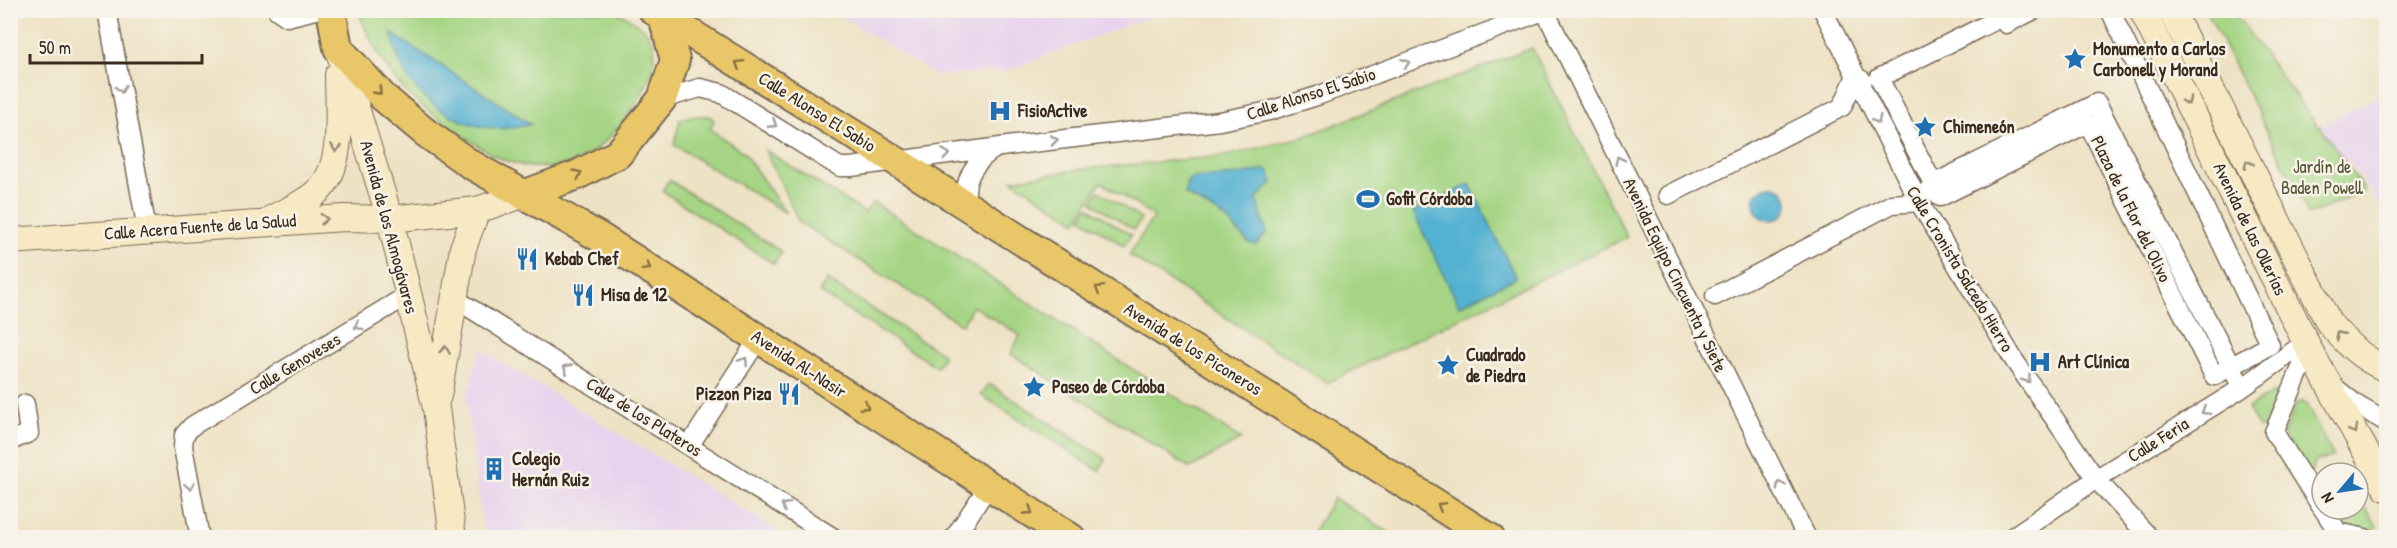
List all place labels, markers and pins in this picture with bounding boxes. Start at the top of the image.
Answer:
place label: Monumento a Carlos Carbonell y Morand [2093,36,2226,83]
place icon: Monumento a Carlos Carbonell y Morand [2062,46,2088,72]
hospital icon: FisioActive [987,98,1013,124]
place label: FisioActive [1017,98,1088,123]
place icon: Chimeneón [1912,114,1938,140]
place label: Chimeneón [1943,114,2015,139]
sports icon: Gofit Córdoba [1355,186,1381,212]
place label: Gofit Córdoba [1386,186,1473,211]
restaurant icon: Kebab Chef [514,246,540,272]
place label: Kebab Chef [545,246,619,271]
restaurant icon: Misa de 12 [570,282,596,308]
place label: Misa de 12 [601,282,668,307]
place label: Cuadrado de Piedra [1466,342,1526,388]
hospital icon: Art Clínica [2027,349,2053,375]
place label: Art Clínica [2058,349,2130,374]
place icon: Cuadrado de Piedra [1435,352,1461,378]
place icon: Paseo de Córdoba [1021,374,1047,400]
place label: Paseo de Córdoba [1052,374,1165,399]
place label: Pizzon Piza [696,381,772,406]
restaurant icon: Pizzon Piza [776,381,802,407]
place label: Colegio Hernán Ruiz [512,446,589,492]
building icon: Colegio Hernán Ruiz [481,456,507,482]

